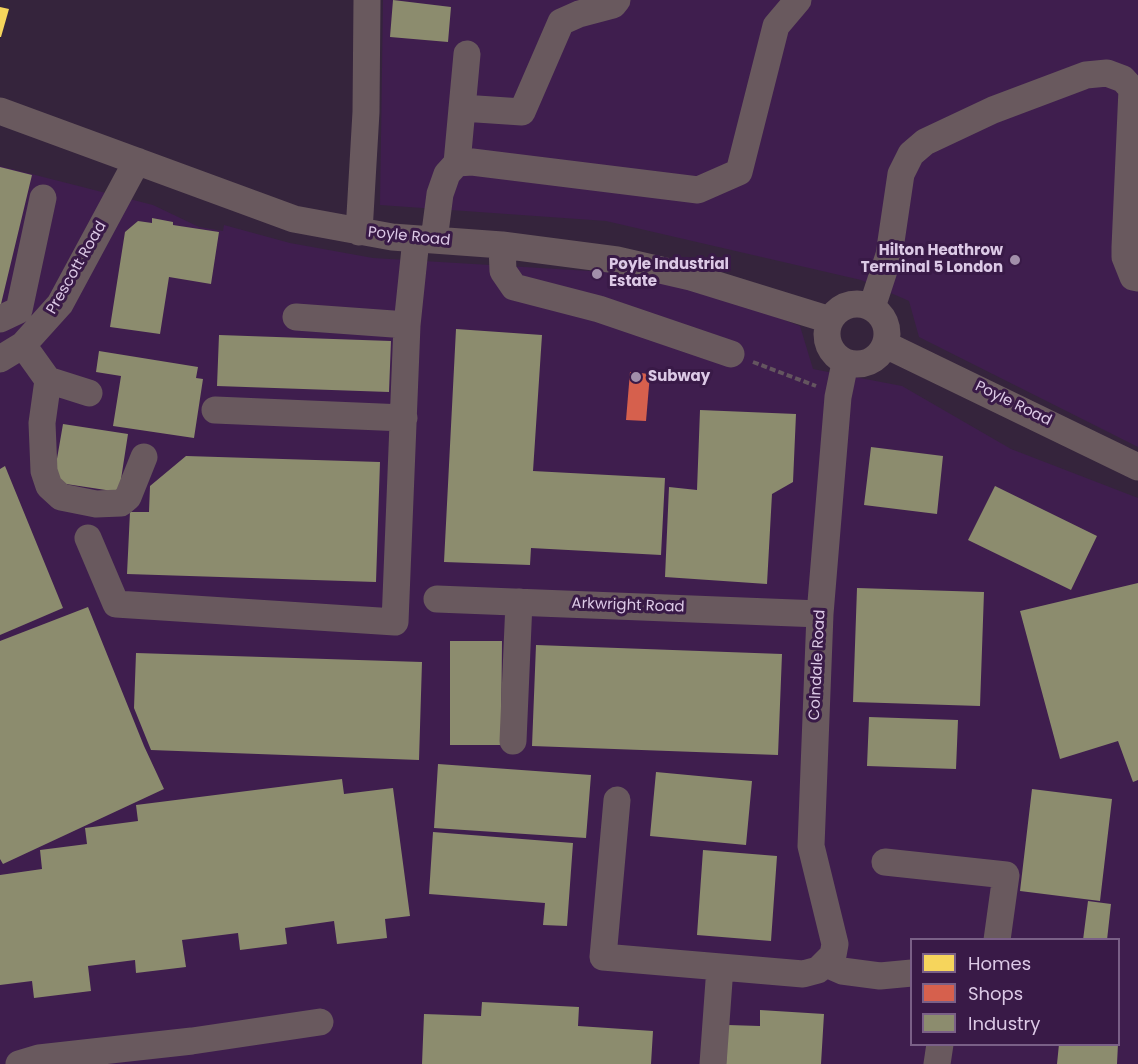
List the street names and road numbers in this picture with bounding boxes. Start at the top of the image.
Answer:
street label: Prescott Road [43,218,111,318]
street label: Poyle Road [367,224,451,250]
street label: Poyle Road [972,378,1054,430]
street label: Arkwright Road [571,595,685,617]
street label: Colndale Road [806,609,830,721]

